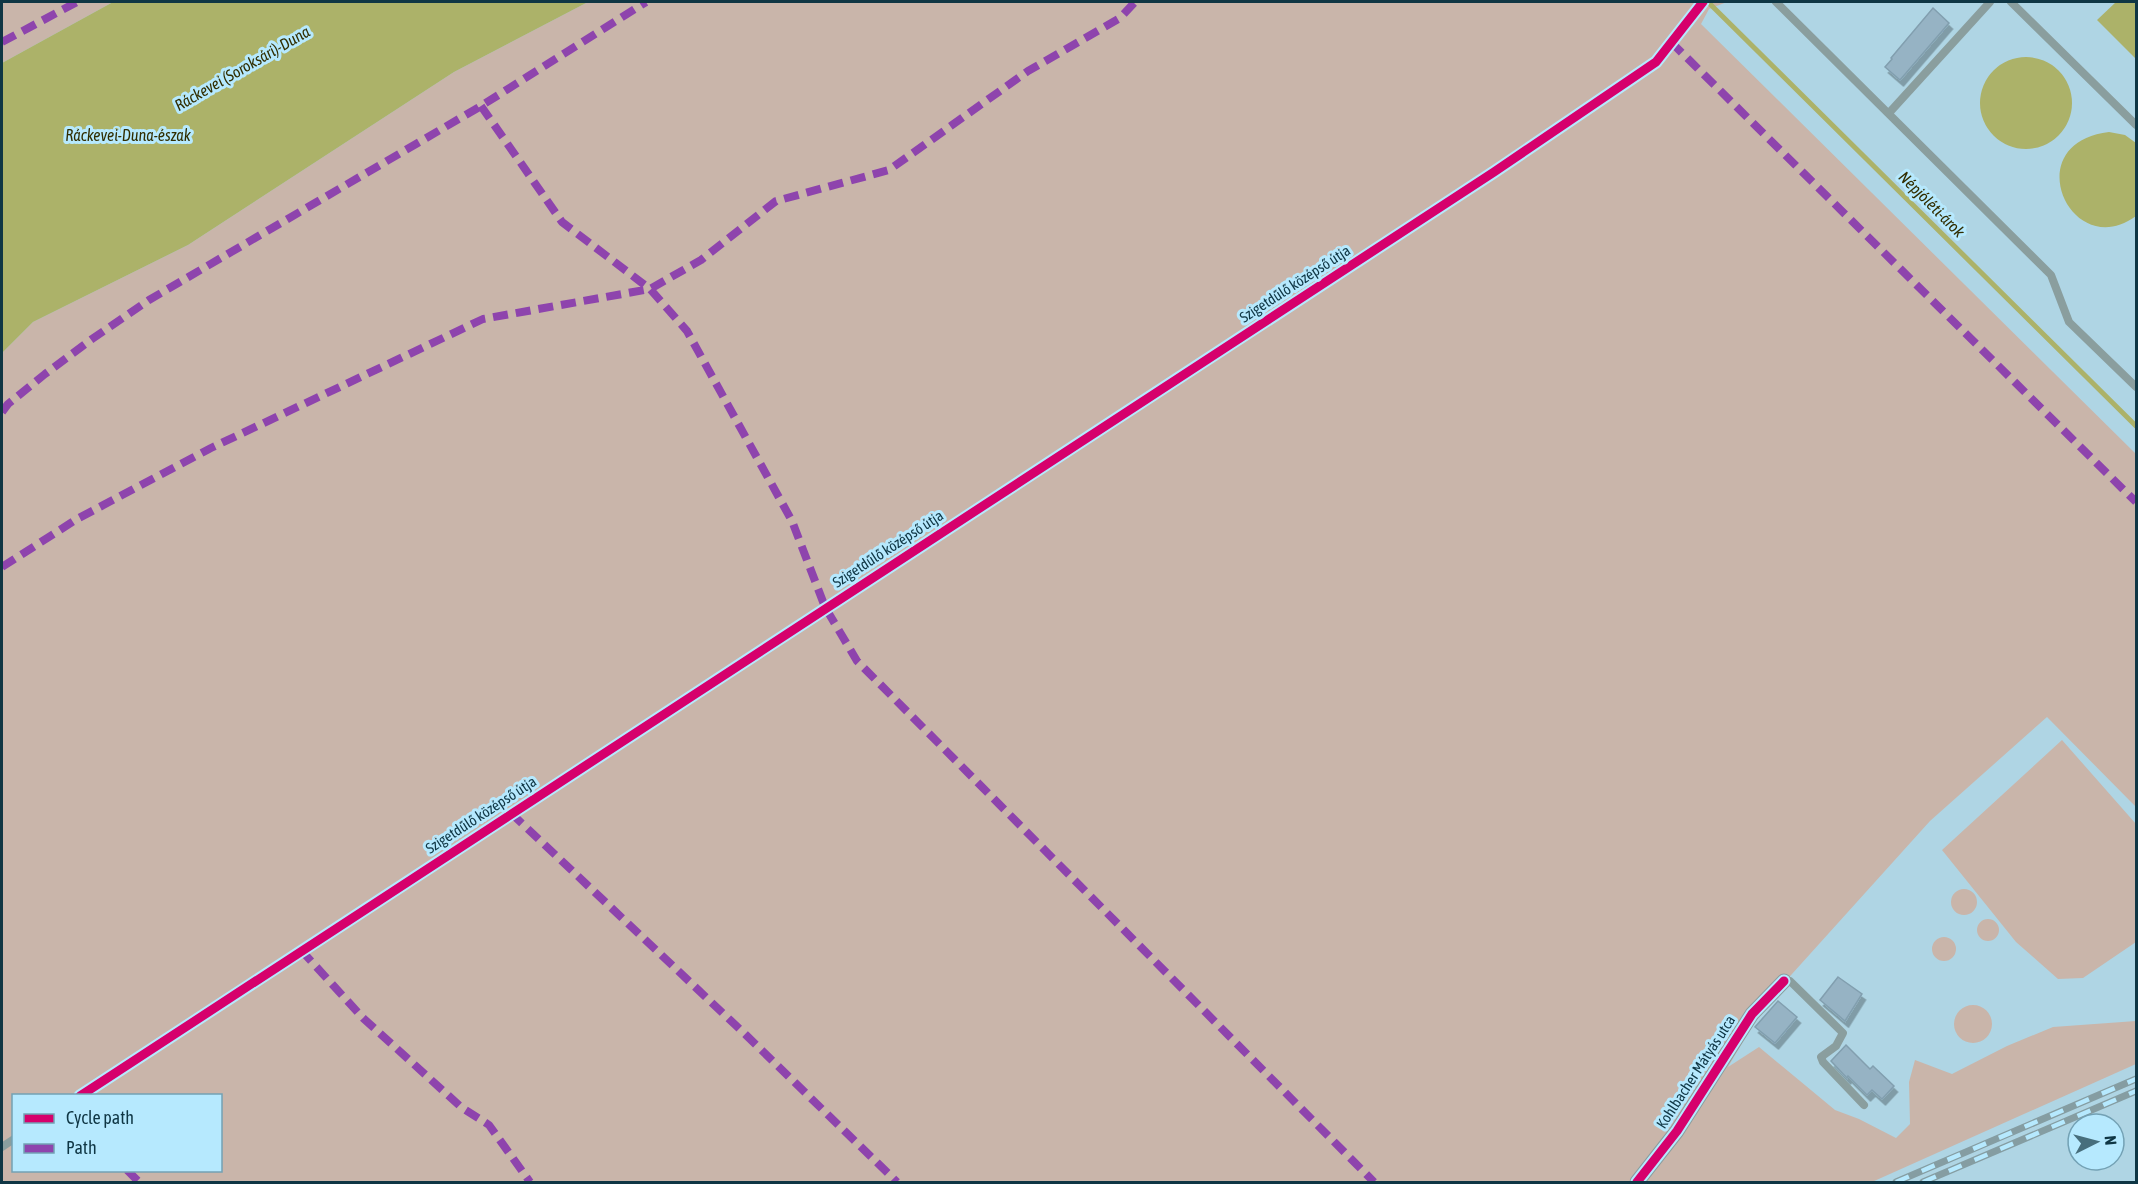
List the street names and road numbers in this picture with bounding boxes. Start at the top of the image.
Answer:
street label: Szigetdűlő középső útja [1236,241,1353,326]
street label: Szigetdűlő középső útja [829,506,946,591]
street label: Szigetdűlő középső útja [422,772,539,857]
street label: Kohlbacher Mátyás utca [1653,1012,1738,1131]

